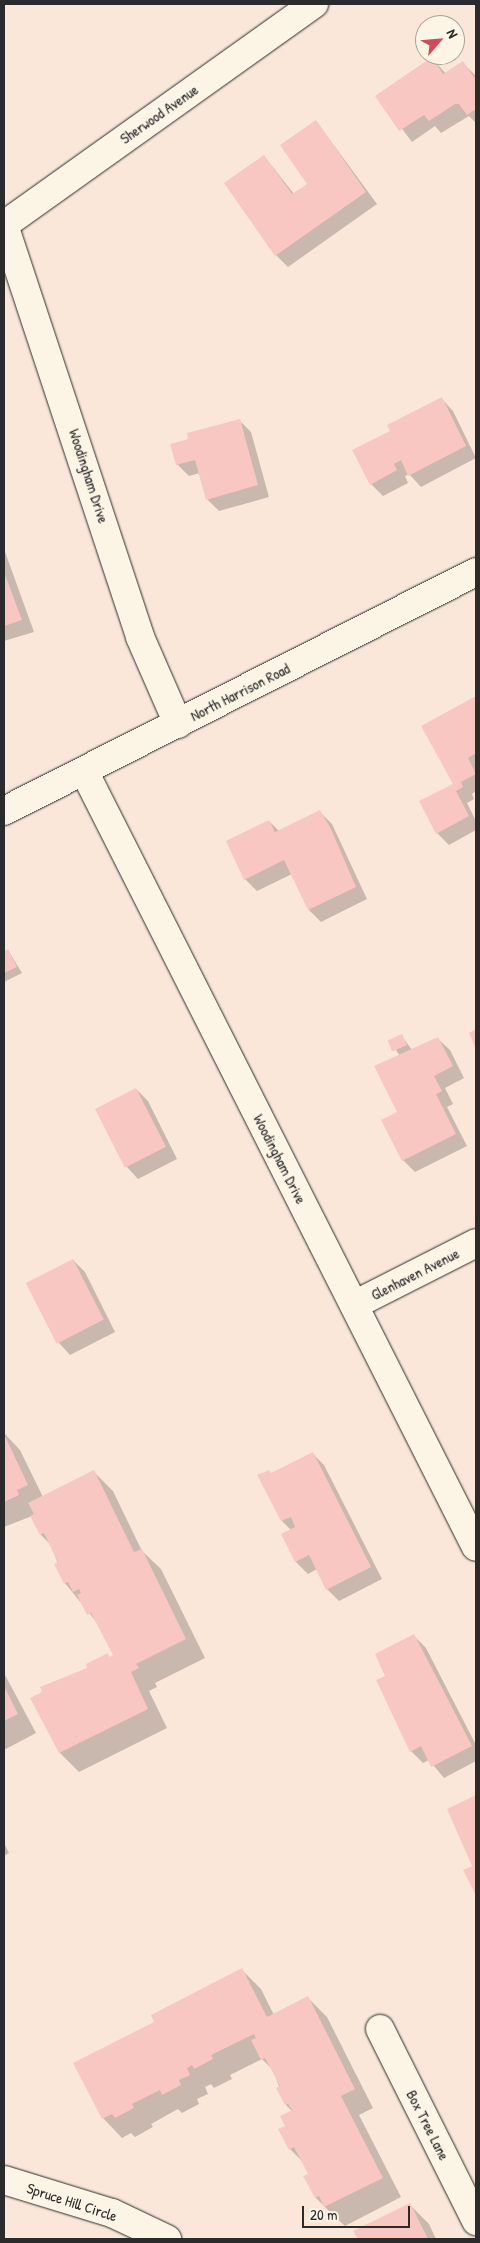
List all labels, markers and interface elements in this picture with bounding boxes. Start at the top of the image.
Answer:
north arrow [415,15,465,65]
text: N [443,26,463,41]
street label: Sherwood Avenue [116,80,202,148]
street label: Woodingham Drive [65,427,113,525]
street label: North Harrison Road [187,659,293,725]
street label: Woodingham Drive [250,1111,310,1207]
street label: Glenhaven Avenue [368,1244,462,1304]
street label: Box Tree Lane [403,2087,453,2163]
street label: Spruce Hill Circle [25,2179,119,2225]
scale bar [305,2196,412,2228]
text: 20 m [310,2204,337,2225]

